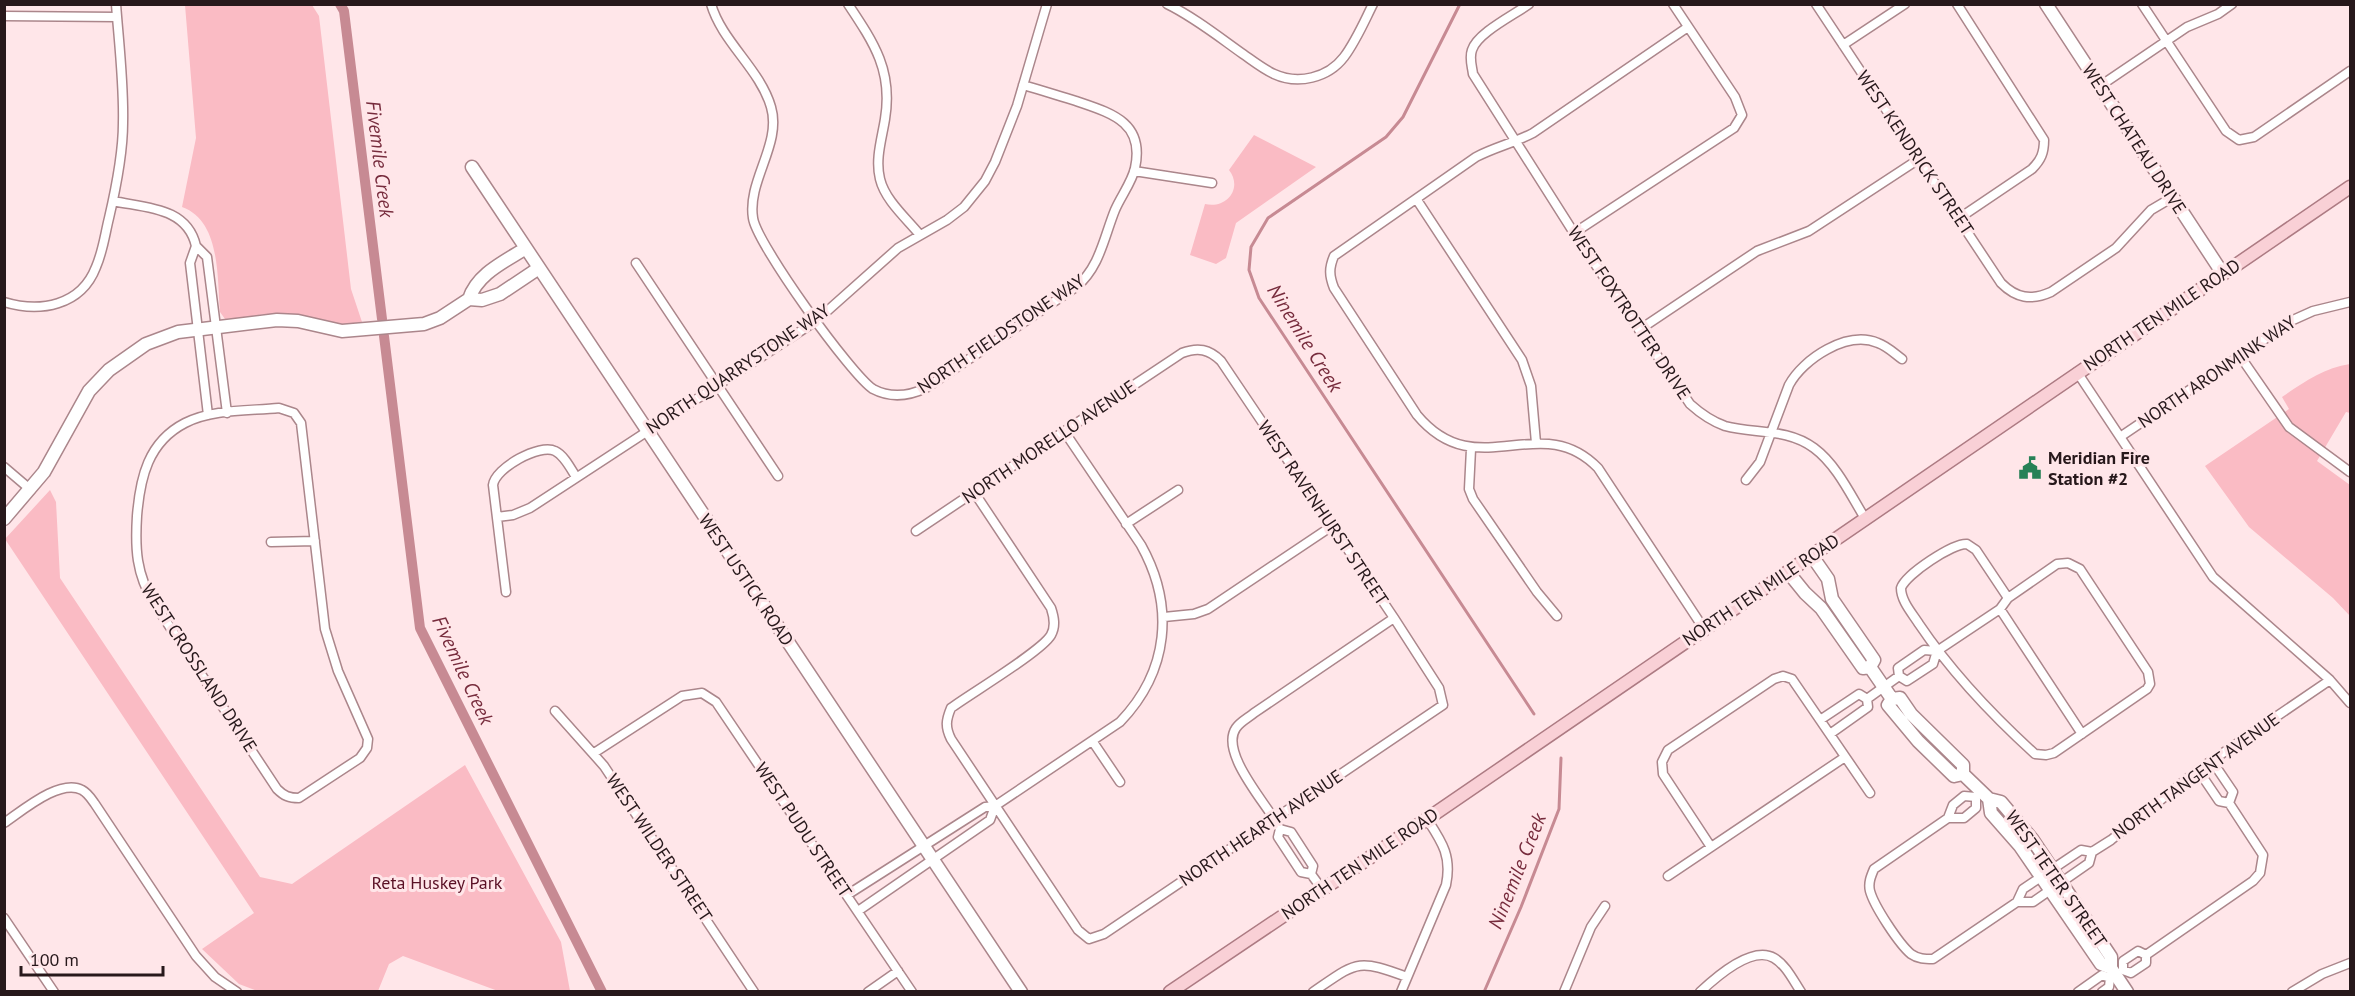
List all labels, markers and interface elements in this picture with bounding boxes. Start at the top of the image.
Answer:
street label: WEST CHATEAU DRIVE [2077,59,2191,218]
street label: WEST KENDRICK STREET [1852,66,1979,239]
water label: Fivemile Creek [360,99,400,220]
street label: WEST FOXTROTTER DRIVE [1563,222,1696,404]
street label: NORTH TEN MILE ROAD [2079,254,2245,376]
street label: NORTH FIELDSTONE WAY [913,269,1089,398]
water label: Ninemile Creek [1262,279,1349,398]
street label: NORTH QUARRYSTONE WAY [641,298,834,439]
street label: NORTH ARONMINK WAY [2133,310,2300,433]
street label: NORTH MORELLO AVENUE [957,375,1140,508]
street label: WEST RAVENHURST STREET [1253,416,1394,609]
place label: Meridian Fire Station #2 [2048,446,2150,490]
public building icon: Meridian Fire Station #2 [2017,455,2043,481]
street label: WEST USTICK ROAD [694,509,799,650]
street label: NORTH TEN MILE ROAD [1678,529,1844,651]
street label: WEST CROSSLAND DRIVE [136,579,262,756]
water label: Fivemile Creek [426,611,500,730]
street label: NORTH TANGENT AVENUE [2108,707,2284,844]
street label: WEST PUDU STREET [750,758,857,902]
street label: NORTH HEARTH AVENUE [1175,764,1347,891]
street label: WEST WILDER STREET [601,769,718,926]
street label: NORTH TEN MILE ROAD [1277,803,1443,925]
street label: WEST TETER STREET [2001,806,2112,952]
water label: Ninemile Creek [1482,808,1552,933]
park label: Reta Huskey Park [371,871,503,894]
scale bar [21,939,164,977]
text: 100 m [30,948,79,971]

